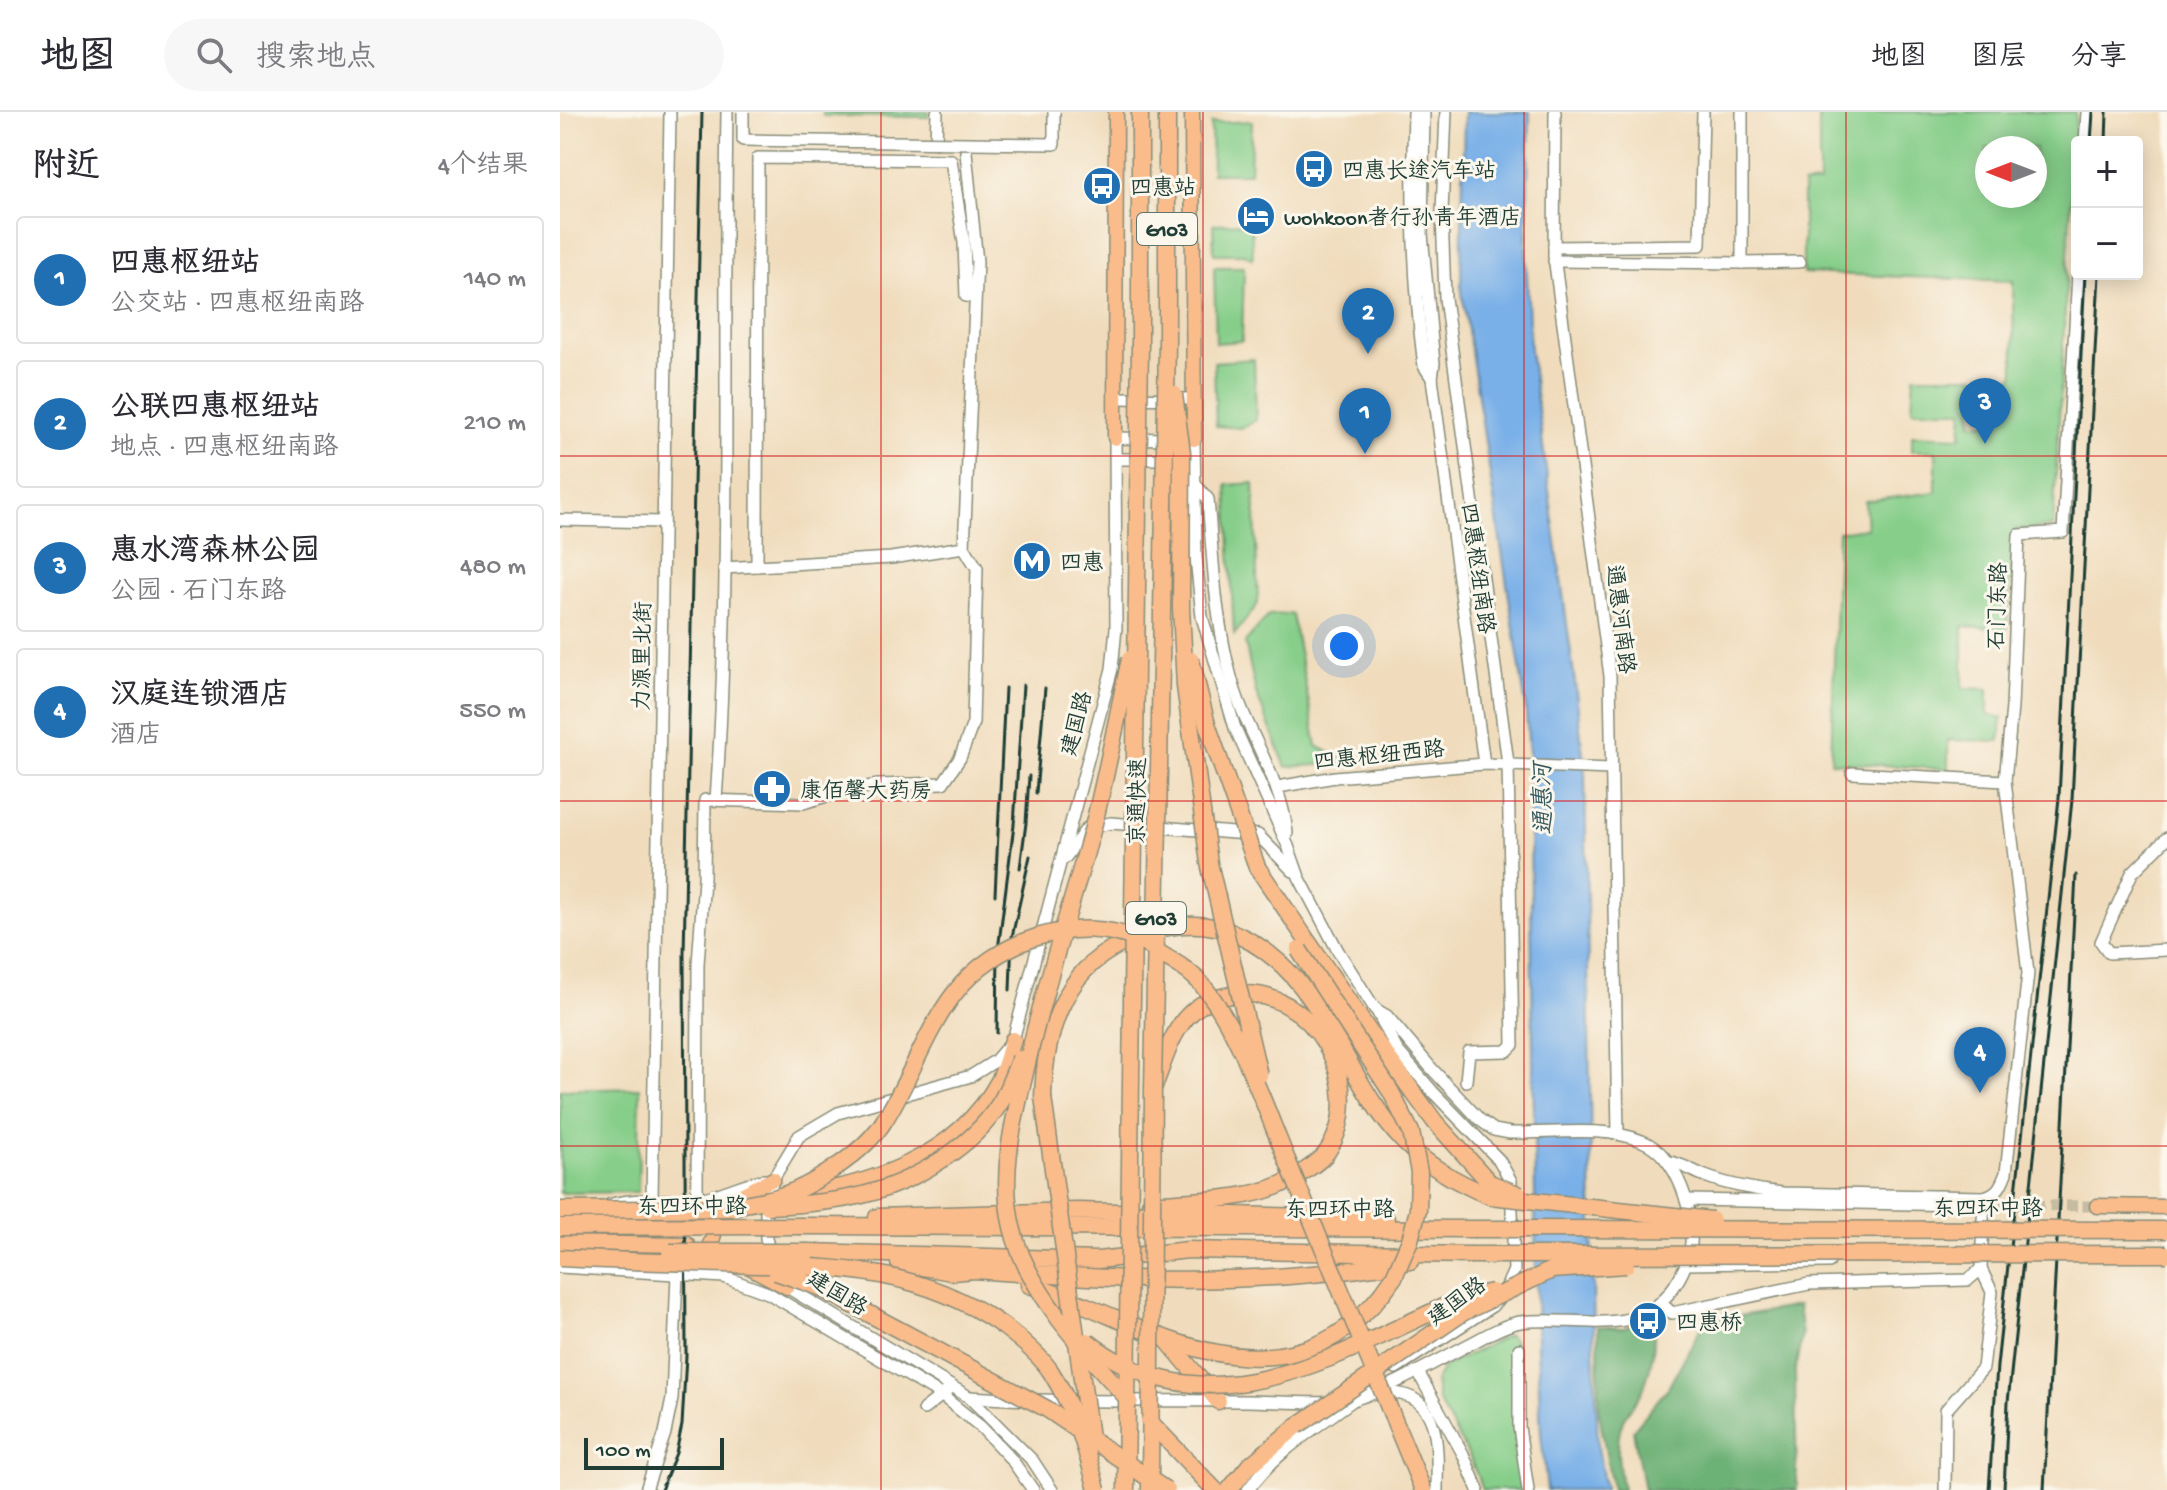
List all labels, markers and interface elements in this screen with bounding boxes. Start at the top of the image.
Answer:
search box [164,19,724,91]
icon: search [192,33,236,77]
text: 地图 [40,38,116,82]
text: 搜索地点 [256,42,376,77]
text: 地图 [1871,42,1927,75]
text: 图层 [1971,42,2027,75]
text: 分享 [2071,42,2127,75]
north arrow [1975,136,2047,208]
map controls [2071,136,2143,280]
button: + [2071,136,2143,208]
bus stop icon: 四惠长途汽车站 [1293,148,1335,190]
text: 附近 [32,149,100,189]
text: 4个结果 [438,152,528,183]
place label: 四惠长途汽车站 [1342,158,1496,186]
bus stop icon: 四惠站 [1081,165,1123,207]
place label: 四惠站 [1130,175,1196,203]
hotel icon: wohkoon者行孙青年酒店 [1235,195,1277,237]
place label: wohkoon者行孙青年酒店 [1284,205,1521,233]
button: − [2071,208,2143,280]
road number: G103 [1137,213,1197,245]
text: 四惠枢纽站 [110,248,260,283]
text: 1 [55,265,65,296]
text: 140 m [464,265,526,296]
pin: 2 [1342,288,1394,354]
text: 公交站 · 四惠枢纽南路 [110,290,364,321]
pin: 3 [1959,378,2011,444]
pin: 1 [1339,388,1391,454]
text: 公联四惠枢纽站 [110,392,320,427]
text: 2 [54,409,66,440]
text: 210 m [463,409,526,440]
text: 地点 · 四惠枢纽南路 [110,434,338,465]
street label: 四惠枢纽南路 [1453,501,1499,636]
text: 惠水湾森林公园 [110,536,320,571]
metro station icon: 四惠 [1011,540,1053,582]
place label: 四惠 [1060,550,1104,578]
text: 3 [53,553,67,584]
text: 480 m [460,553,526,584]
street label: 石门东路 [1983,562,2015,651]
street label: 通惠河南路 [1598,563,1640,676]
text: 公园 · 石门东路 [110,578,286,609]
street label: 力源里北街 [630,601,659,711]
your location [1324,626,1364,666]
text: 汉庭连锁酒店 [110,680,290,715]
street label: 建国路 [1056,688,1100,759]
text: 4 [54,697,66,728]
text: 550 m [459,697,526,728]
text: 酒店 [110,722,162,753]
street label: 四惠枢纽西路 [1312,736,1446,778]
street label: 京通快速 [1124,757,1154,845]
water label: 通惠河 [1529,759,1561,835]
pharmacy icon: 康佰馨大药房 [751,768,793,810]
place label: 康佰馨大药房 [800,778,932,806]
road number: G103 [1126,902,1186,934]
pin: 4 [1954,1027,2006,1093]
street label: 东四环中路 [637,1194,747,1222]
street label: 东四环中路 [1933,1196,2043,1224]
street label: 东四环中路 [1285,1197,1395,1225]
street label: 建国路 [801,1266,872,1324]
street label: 建国路 [1423,1272,1493,1333]
bus stop icon: 四惠桥 [1627,1300,1669,1342]
place label: 四惠桥 [1676,1310,1742,1338]
scale bar [584,1434,724,1470]
text: 100 m [596,1439,651,1465]

